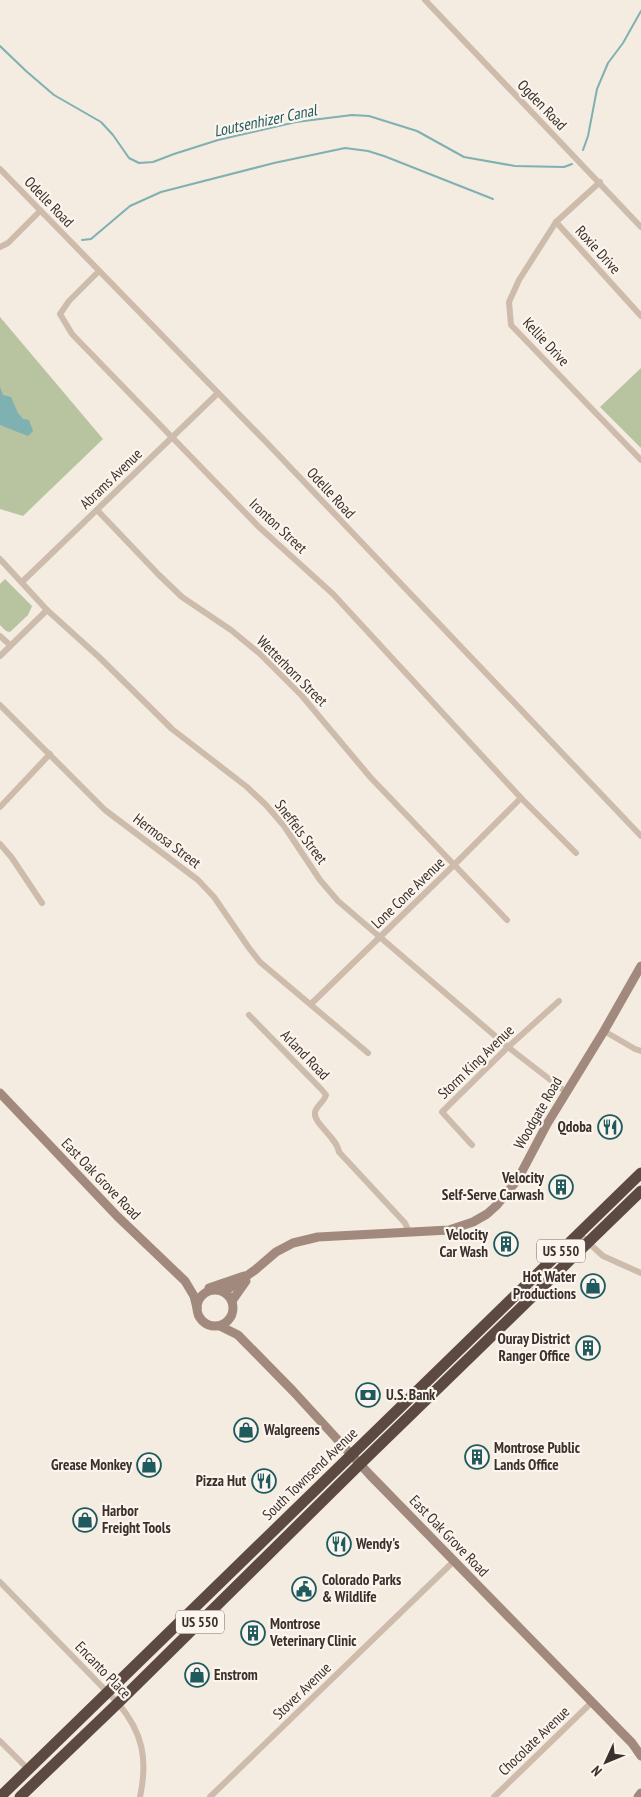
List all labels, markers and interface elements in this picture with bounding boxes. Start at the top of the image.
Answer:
street label: Ogden Road [514,75,571,134]
water label: Loutsenhizer Canal [212,99,319,141]
street label: Odelle Road [21,172,78,231]
street label: Roxie Drive [572,221,625,278]
street label: Kellie Drive [519,313,574,370]
street label: Abrams Avenue [76,444,146,513]
street label: Odelle Road [303,463,360,522]
street label: Ironton Street [246,494,311,557]
street label: Wetterhorn Street [253,631,332,710]
street label: Sneffels Street [271,796,332,868]
street label: Hermosa Street [130,809,205,872]
street label: Lone Cone Avenue [367,853,448,932]
street label: Storm King Avenue [434,1021,518,1103]
street label: Arland Road [277,1026,334,1084]
street label: Woodgate Road [509,1073,566,1152]
restaurant icon: Qdoba [597,1114,623,1140]
place label: Qdoba [558,1117,592,1136]
street label: East Oak Grove Road [58,1134,145,1223]
place label: Velocity Self-Serve Carwash [442,1168,545,1204]
building icon: Velocity Self-Serve Carwash [548,1174,574,1200]
place label: Velocity Car Wash [440,1225,489,1261]
building icon: Velocity Car Wash [493,1231,519,1257]
road number: US 550 [537,1240,585,1262]
place label: Hot Water Productions [513,1267,577,1303]
shop icon: Hot Water Productions [580,1273,606,1299]
place label: Ouray District Ranger Office [497,1329,571,1365]
building icon: Ouray District Ranger Office [575,1335,601,1361]
bank icon: U.S. Bank [355,1382,381,1408]
place label: U.S. Bank [386,1385,436,1404]
shop icon: Walgreens [233,1417,259,1443]
place label: Walgreens [263,1420,320,1439]
street label: South Townsend Avenue [258,1423,361,1524]
place label: Montrose Public Lands Office [494,1438,581,1474]
building icon: Montrose Public Lands Office [464,1444,490,1470]
shop icon: Grease Monkey [136,1452,162,1478]
place label: Grease Monkey [51,1455,133,1474]
restaurant icon: Pizza Hut [251,1468,277,1494]
place label: Pizza Hut [196,1471,247,1490]
street label: East Oak Grove Road [406,1491,493,1580]
place label: Harbor Freight Tools [102,1501,171,1537]
shop icon: Harbor Freight Tools [72,1507,98,1533]
restaurant icon: Wendy's [326,1531,352,1557]
place label: Wendy's [355,1534,400,1553]
place label: Colorado Parks & Wildlife [322,1570,401,1606]
public building icon: Colorado Parks & Wildlife [291,1576,317,1602]
road number: US 550 [176,1610,224,1634]
place label: Montrose Veterinary Clinic [269,1614,357,1650]
building icon: Montrose Veterinary Clinic [240,1620,266,1646]
street label: Encanto Place [71,1637,135,1702]
street label: Stover Avenue [269,1658,335,1723]
shop icon: Enstrom [184,1662,210,1688]
place label: Enstrom [214,1665,258,1684]
street label: Chocolate Avenue [494,1702,573,1779]
north arrow [581,1737,631,1787]
text: N [588,1762,606,1780]

